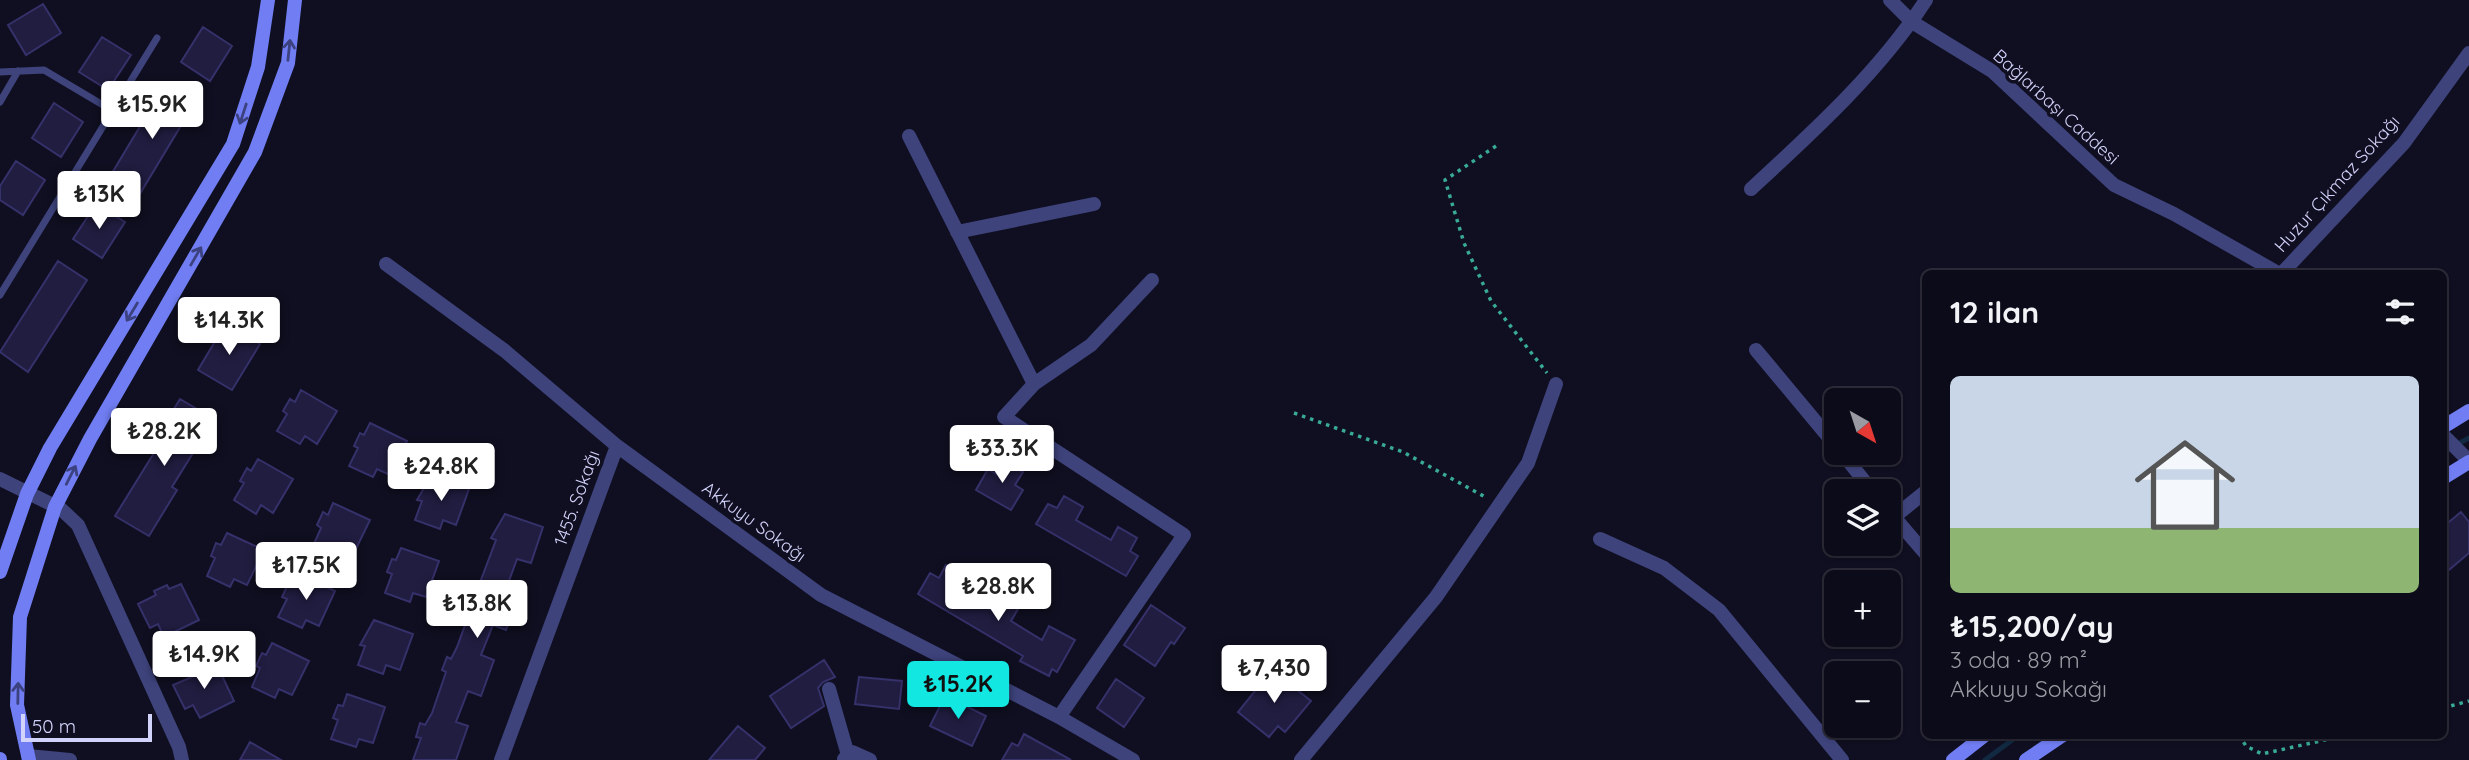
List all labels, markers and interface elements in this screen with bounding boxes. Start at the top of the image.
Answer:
one-way arrow [283,39,296,62]
street label: Bağlarbaşı Caddesi [1989,44,2124,169]
pin: ₺15.9K [95,82,209,141]
text: ₺15.9K [117,89,187,118]
one-way arrow [236,103,249,125]
street label: Huzur Çıkmaz Sokağı [2269,110,2404,257]
pin: ₺13K [58,172,140,231]
text: ₺13K [74,179,124,208]
one-way arrow [189,246,203,266]
text: 12 ilan [1950,293,2039,331]
icon: filters [2381,293,2419,331]
pin: ₺14.3K [172,298,286,357]
one-way arrow [125,302,139,322]
text: ₺14.3K [194,305,264,334]
north arrow [1824,388,1900,466]
map controls [1824,388,1901,738]
pin: ₺28.2K [107,408,221,468]
text: ₺28.2K [127,416,201,445]
icon: home [2122,422,2248,548]
pin: ₺33.3K [945,426,1059,485]
text: ₺33.3K [966,433,1038,462]
pin: ₺24.8K [384,444,498,503]
street label: 1455. Sokağı [549,447,604,549]
text: ₺24.8K [404,451,478,480]
one-way arrow [65,465,79,486]
street label: Akkuyu Sokağı [698,476,811,567]
button: layers [1824,479,1901,556]
pin: ₺17.5K [249,542,363,602]
text: ₺17.5K [272,550,340,579]
pin: ₺28.8K [941,564,1055,623]
button: + [1824,570,1901,647]
text: ₺28.8K [961,571,1035,600]
pin: ₺13.8K [420,580,534,640]
text: ₺13.8K [442,588,512,617]
text: ₺15,200/ay [1950,607,2114,645]
pin: ₺14.9K [147,632,261,691]
text: ₺14.9K [169,639,239,668]
text: 3 oda · 89 m² [1950,645,2087,674]
pin: ₺7,430 [1217,646,1331,705]
text: ₺7,430 [1238,653,1310,682]
button: − [1824,661,1901,738]
pin: ₺15.2K [901,662,1015,721]
text: ₺15.2K [923,669,993,698]
text: Akkuyu Sokağı [1950,674,2107,703]
one-way arrow [11,682,24,705]
scale bar [21,711,152,743]
text: 50 m [32,714,76,738]

